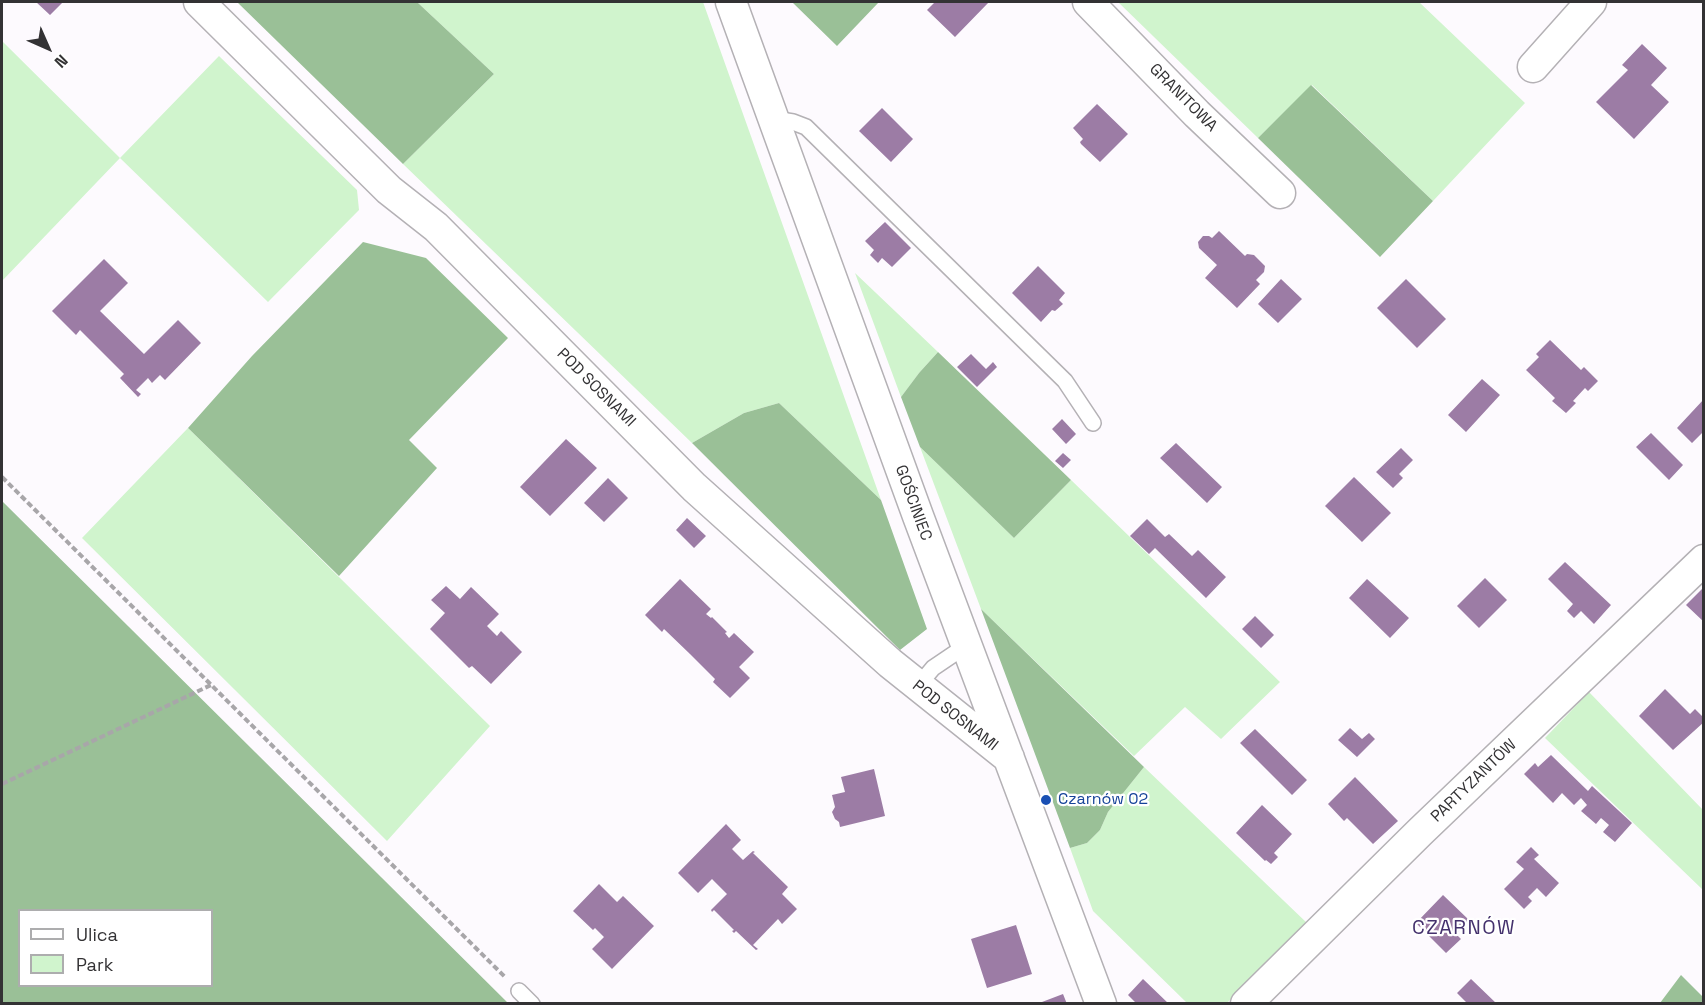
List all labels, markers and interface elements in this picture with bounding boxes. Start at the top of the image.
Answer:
north arrow [18,18,78,78]
text: N [50,50,72,72]
street label: GRANITOWA [1145,60,1221,136]
street label: POD SOSNAMI [553,345,639,431]
street label: GOŚCINIEC [890,463,936,543]
street label: POD SOSNAMI [908,677,1002,755]
street label: PARTYZANTÓW [1427,735,1521,827]
place label: Czarnów 02 [1058,790,1148,810]
marker: Czarnów 02 [1039,793,1053,807]
legend [18,909,213,987]
district label: CZARNÓW [1412,917,1516,941]
text: Ulica [76,923,118,946]
text: Park [76,953,113,976]

